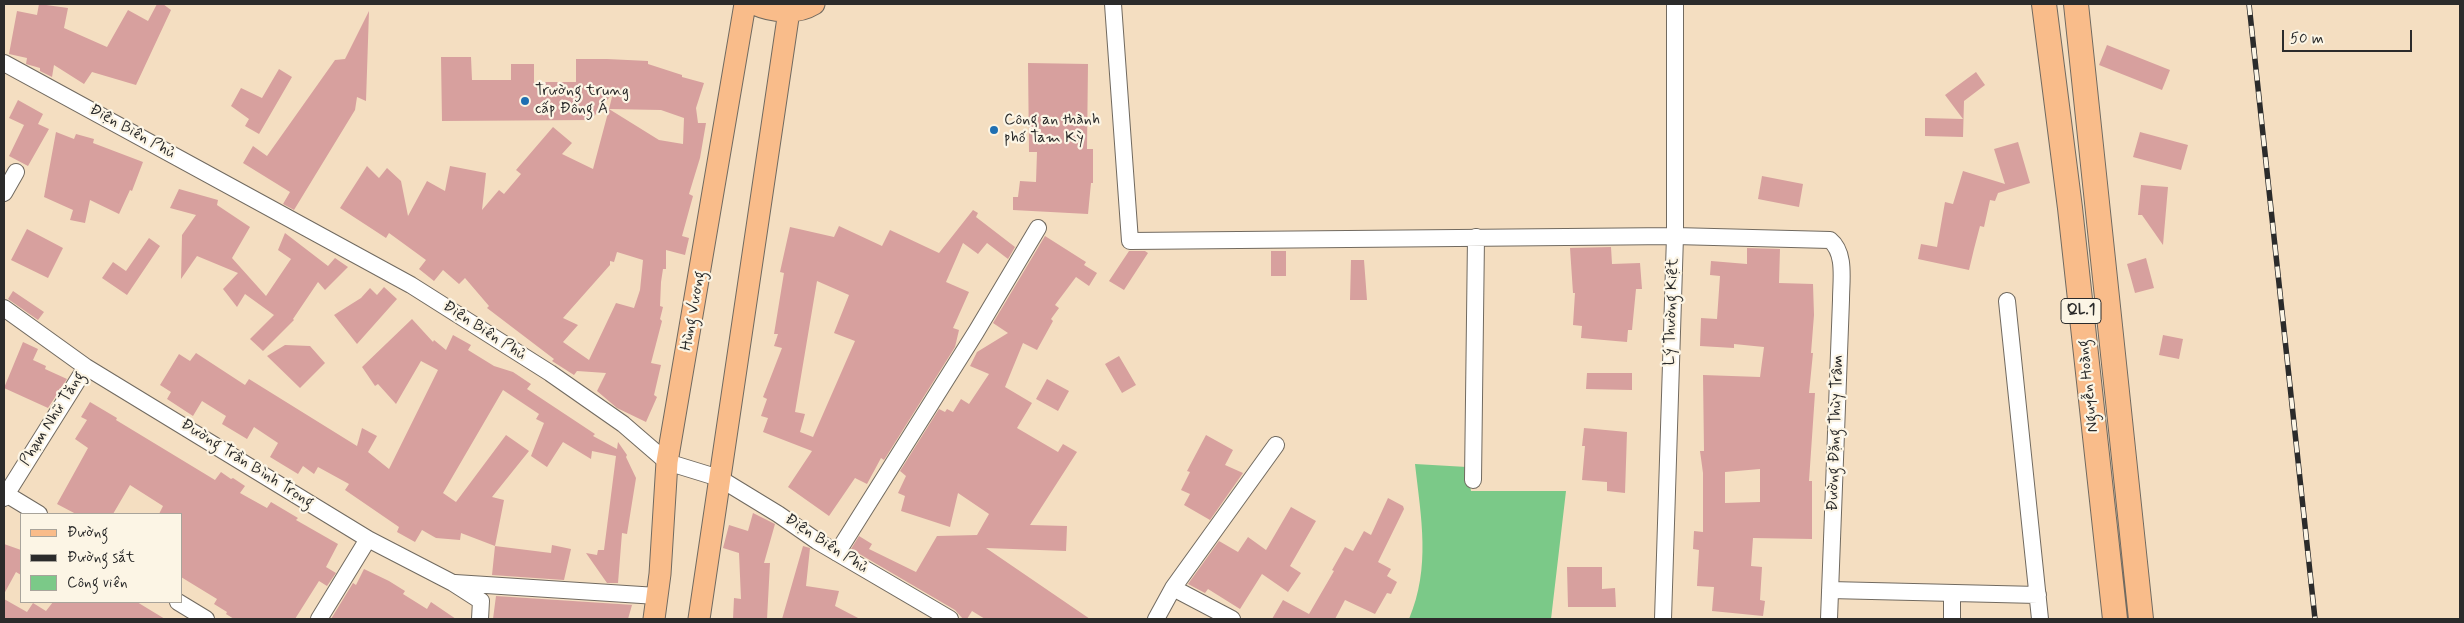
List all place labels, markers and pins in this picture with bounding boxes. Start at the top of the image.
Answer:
place label: Trường trung cấp Đông Á [535,82,629,120]
marker: Trường trung cấp Đông Á [519,95,531,107]
place label: Công an thành phố Tam Kỳ [1004,111,1100,149]
marker: Công an thành phố Tam Kỳ [988,124,1000,136]

